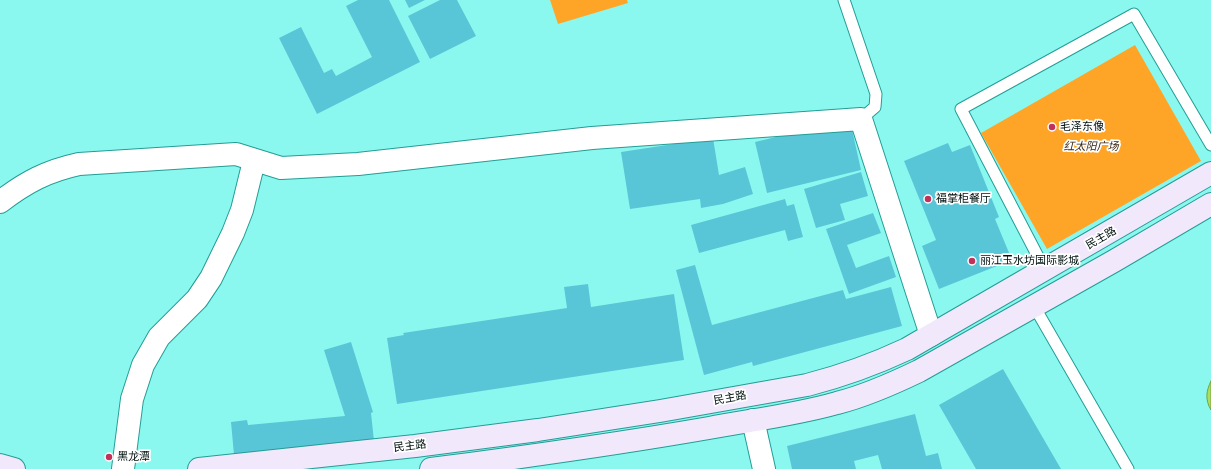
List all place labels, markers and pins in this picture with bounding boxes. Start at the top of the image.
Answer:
place label: 毛泽东像 [1060,120,1104,134]
marker: 毛泽东像 [1047,122,1057,132]
place label: 福掌柜餐厅 [936,192,991,206]
marker: 福掌柜餐厅 [923,194,933,204]
place label: 丽江玉水坊国际影城 [980,254,1079,268]
marker: 丽江玉水坊国际影城 [967,256,977,266]
place label: 黑龙潭 [117,450,150,464]
marker: 黑龙潭 [104,452,114,462]

